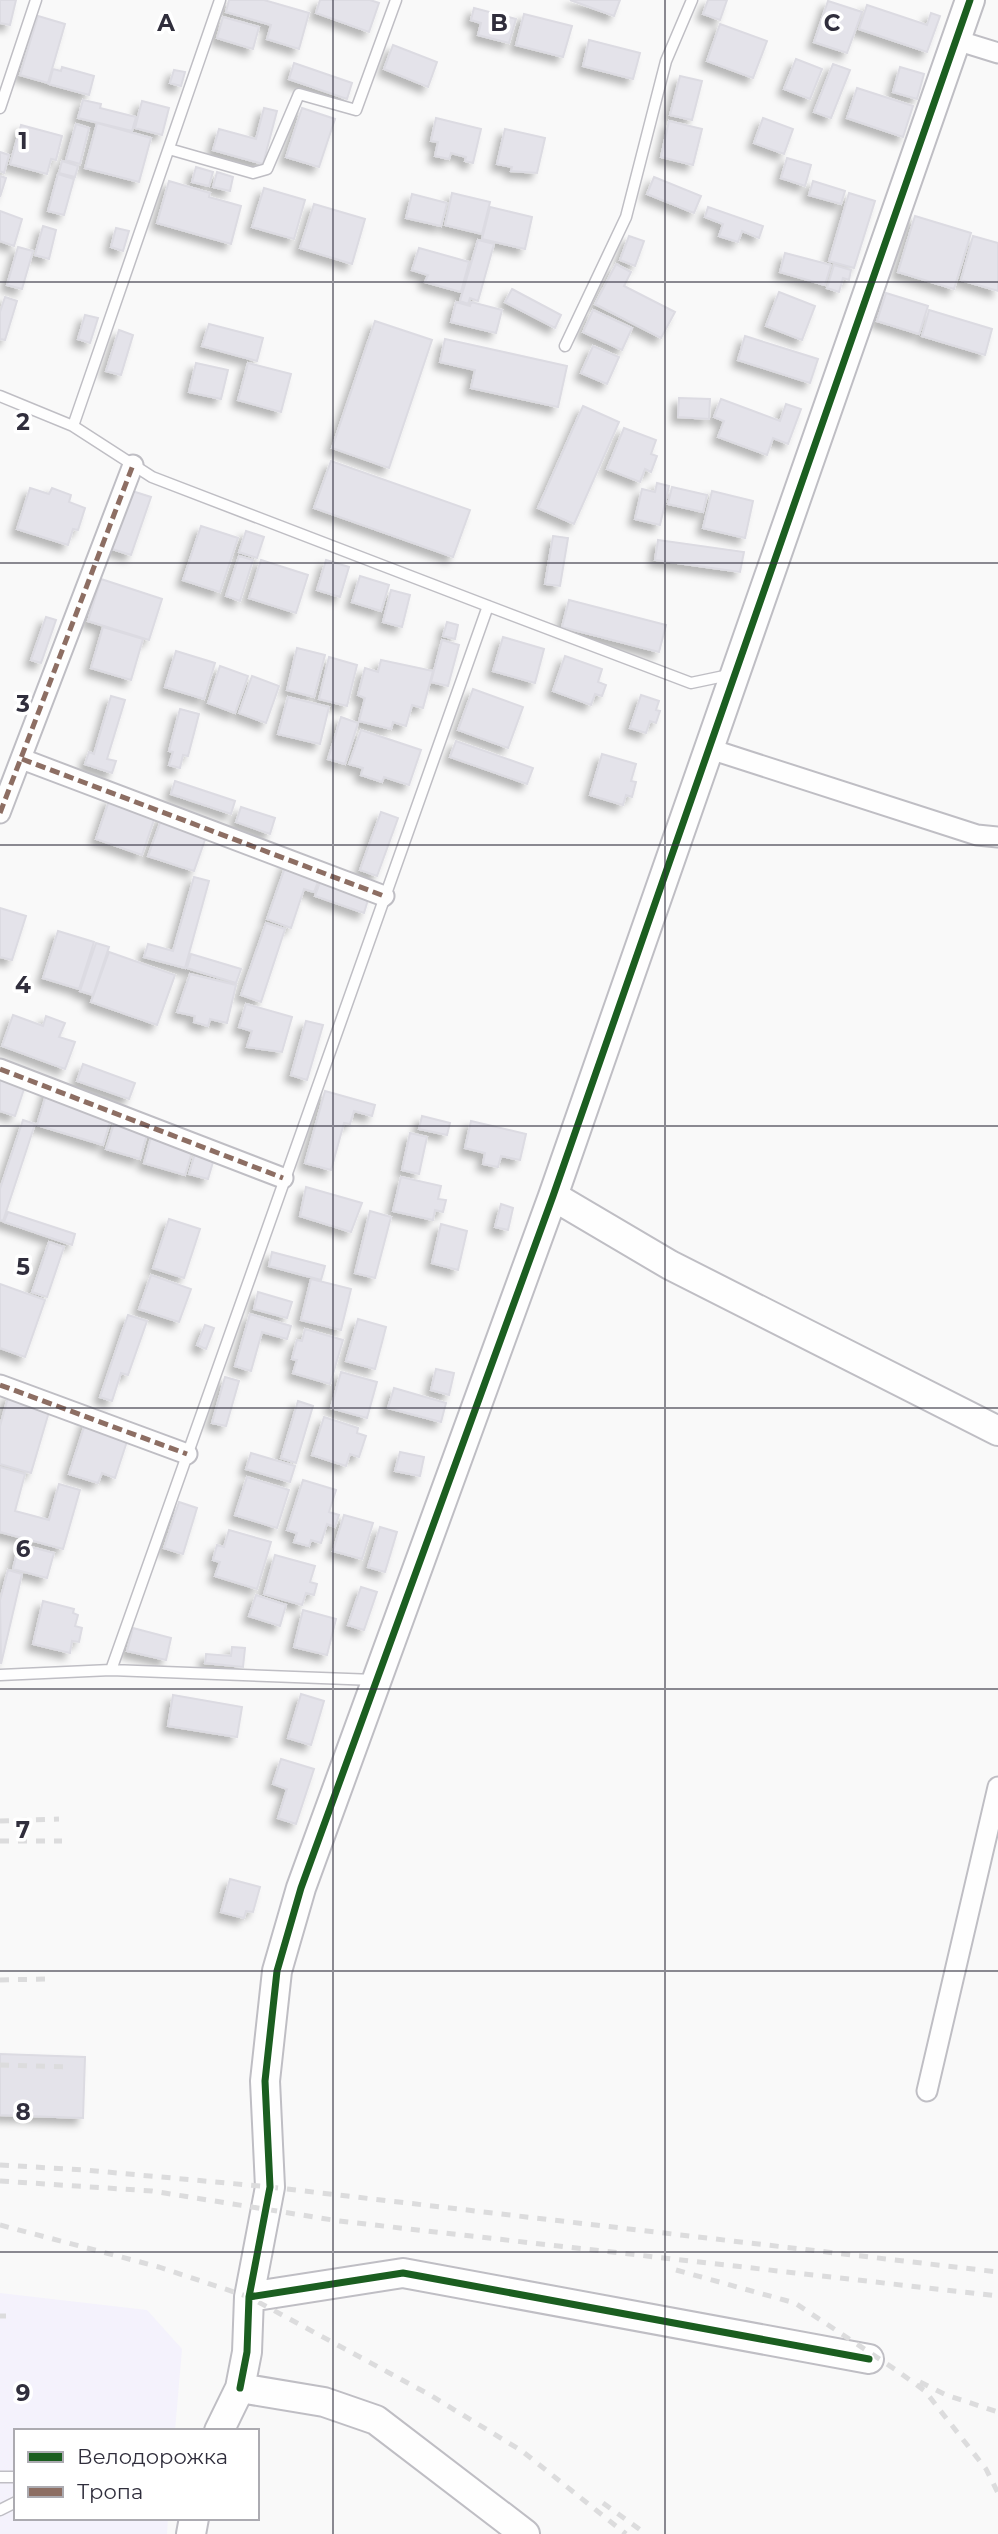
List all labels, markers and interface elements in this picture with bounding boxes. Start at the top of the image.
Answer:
text: A [156,9,175,37]
text: B [490,9,508,37]
text: C [824,9,841,37]
text: 1 [18,127,28,155]
text: 2 [16,408,30,436]
text: 3 [15,690,30,718]
text: 4 [15,971,31,999]
text: 5 [16,1253,30,1281]
text: 6 [16,1535,31,1563]
text: 7 [16,1816,30,1844]
text: 8 [15,2098,31,2126]
text: 9 [16,2379,30,2407]
legend [14,2429,259,2520]
text: Велодорожка [77,2444,228,2469]
text: Тропа [77,2479,143,2504]

